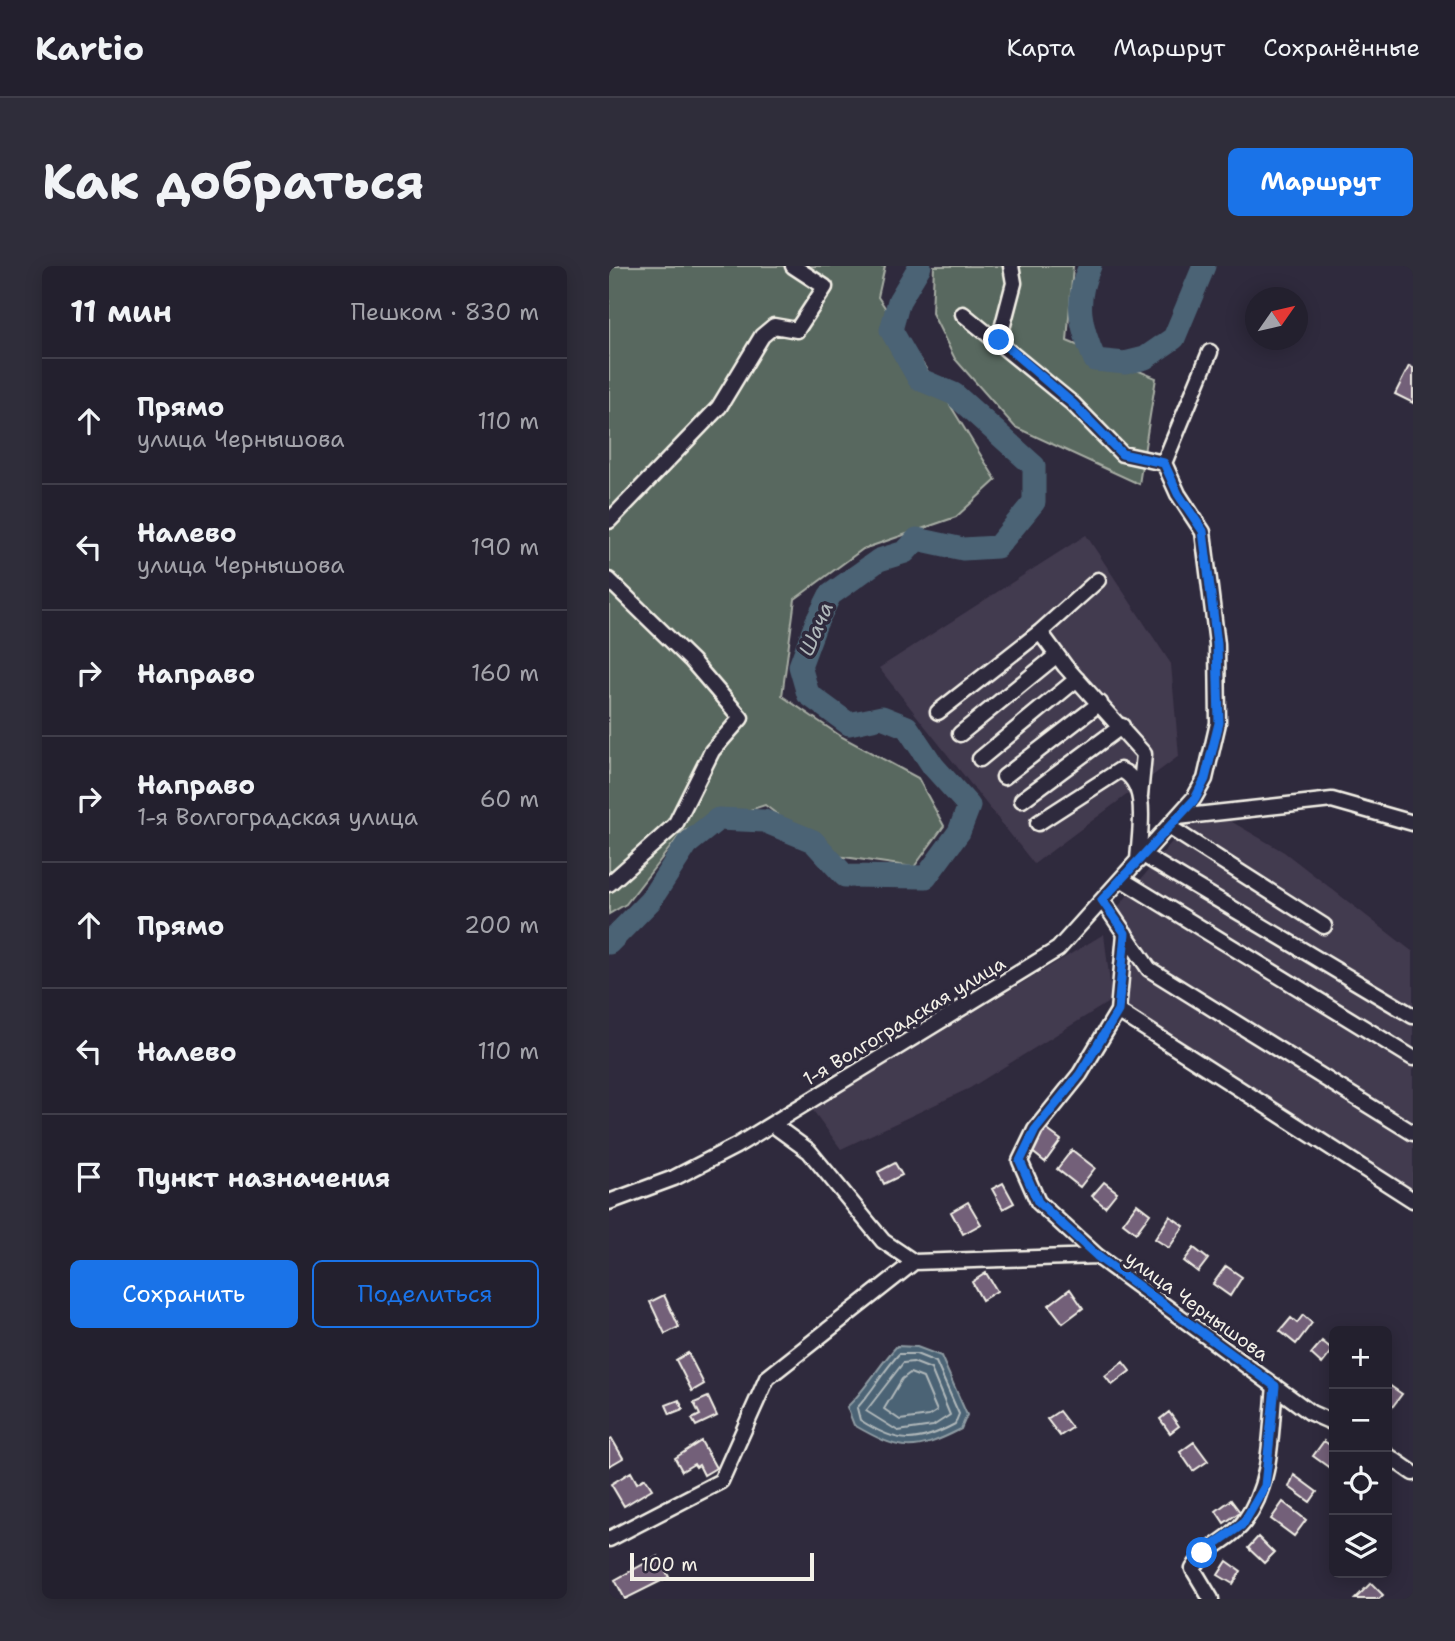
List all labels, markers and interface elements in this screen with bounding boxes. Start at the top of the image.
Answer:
text: Kartio [35,26,144,71]
text: Карта [1007,32,1075,64]
text: Маршрут [1113,32,1225,64]
text: Сохранённые [1263,32,1420,64]
button: Маршрут [1228,148,1413,216]
text: Как добраться [42,149,424,215]
north arrow [1245,287,1308,350]
text: 11 мин [70,291,172,332]
text: Пешком · 830 m [351,297,539,327]
route end [983,324,1014,355]
text: Прямо [137,389,225,424]
icon: ahead [70,402,108,440]
text: 110 m [477,406,539,436]
text: улица Чернышова [137,424,345,454]
text: Налево [137,515,237,550]
icon: left [70,528,108,566]
text: 190 m [471,532,539,562]
text: улица Чернышова [137,550,345,580]
water label: Шача [792,597,840,661]
icon: right [70,654,108,692]
text: Направо [137,656,255,691]
text: 160 m [471,658,539,688]
text: Направо [137,767,255,802]
icon: right [70,780,108,818]
text: 60 m [480,784,539,814]
text: 1-я Волгоградская улица [137,802,418,832]
icon: ahead [70,906,108,944]
text: Прямо [137,908,225,943]
text: 200 m [464,910,539,940]
street label: 1-я Волгоградская улица [798,950,1010,1091]
icon: left [70,1032,108,1070]
text: Налево [137,1034,237,1069]
text: 110 m [477,1036,539,1066]
icon: arrive [70,1158,108,1196]
text: Пункт назначения [137,1160,390,1195]
street label: улица Чернышова [1120,1245,1274,1367]
button: Сохранить [70,1260,298,1328]
button: Поделиться [312,1260,539,1328]
map controls [1329,1326,1392,1578]
button: + [1329,1326,1392,1389]
button: − [1329,1389,1392,1452]
button: locate [1329,1452,1392,1515]
button: layers [1329,1515,1392,1578]
route start [1186,1537,1217,1568]
scale bar [630,1550,814,1582]
text: 100 m [641,1552,698,1577]

